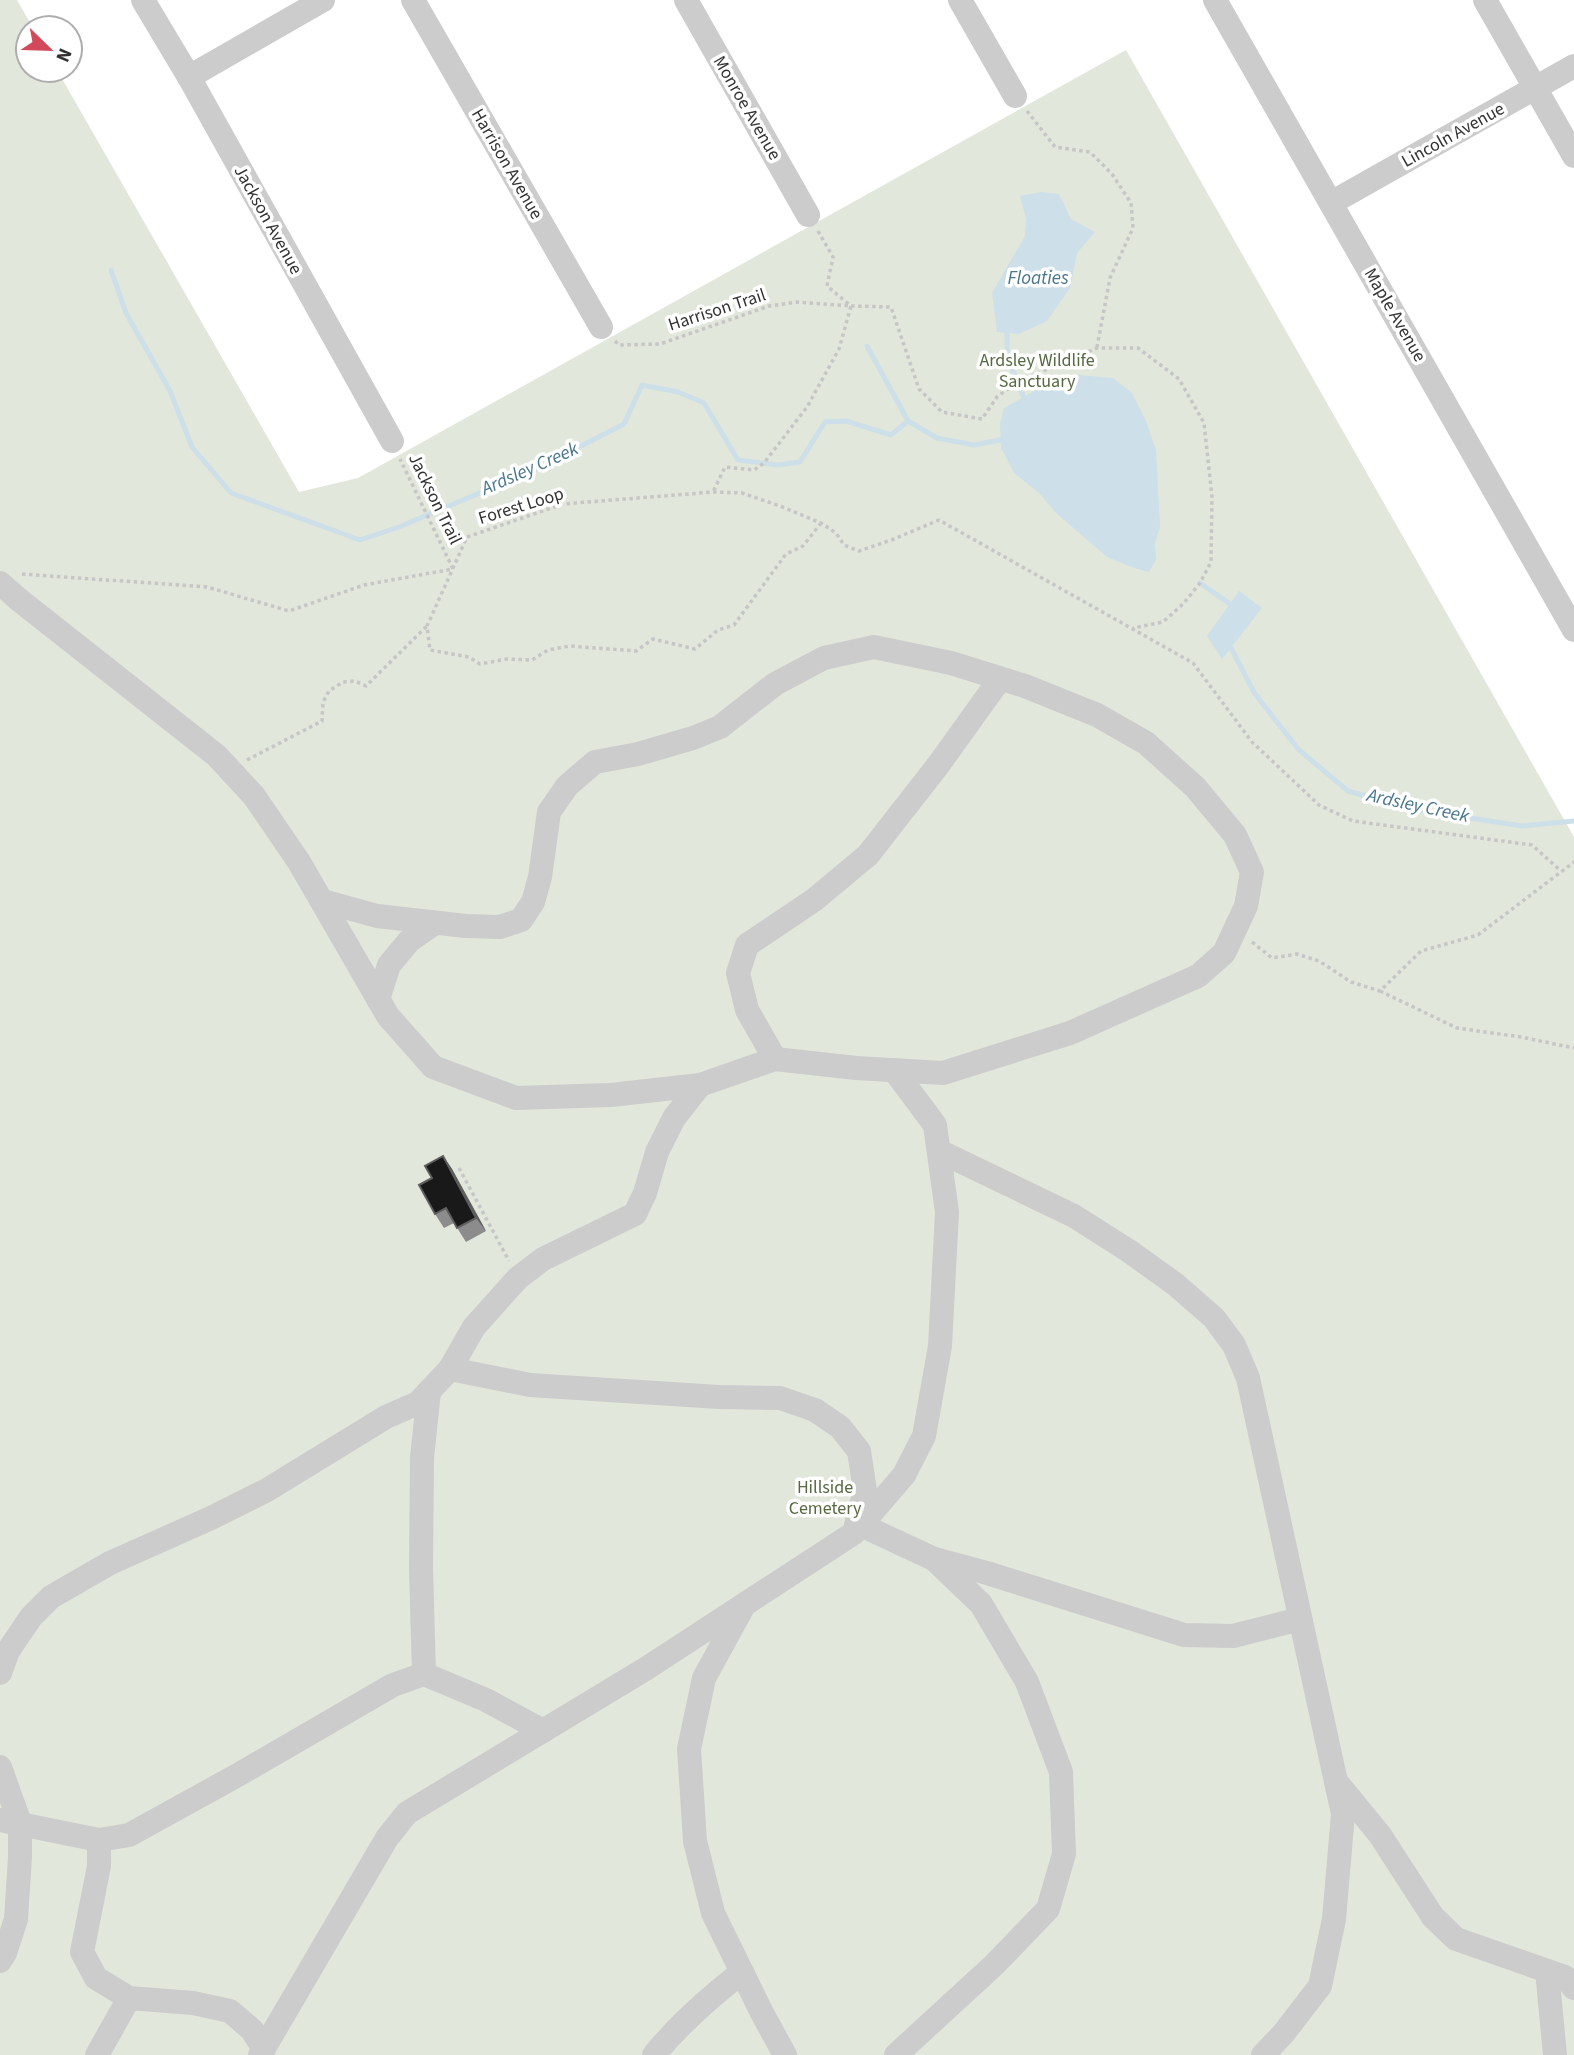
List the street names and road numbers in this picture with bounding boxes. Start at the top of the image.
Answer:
street label: Monroe Avenue [707,51,787,165]
street label: Lincoln Avenue [1397,96,1509,174]
street label: Harrison Avenue [465,104,549,224]
street label: Jackson Avenue [228,161,308,279]
street label: Maple Avenue [1358,263,1432,367]
street label: Harrison Trail [665,282,769,338]
street label: Jackson Trail [402,449,468,549]
street label: Forest Loop [475,481,567,531]

